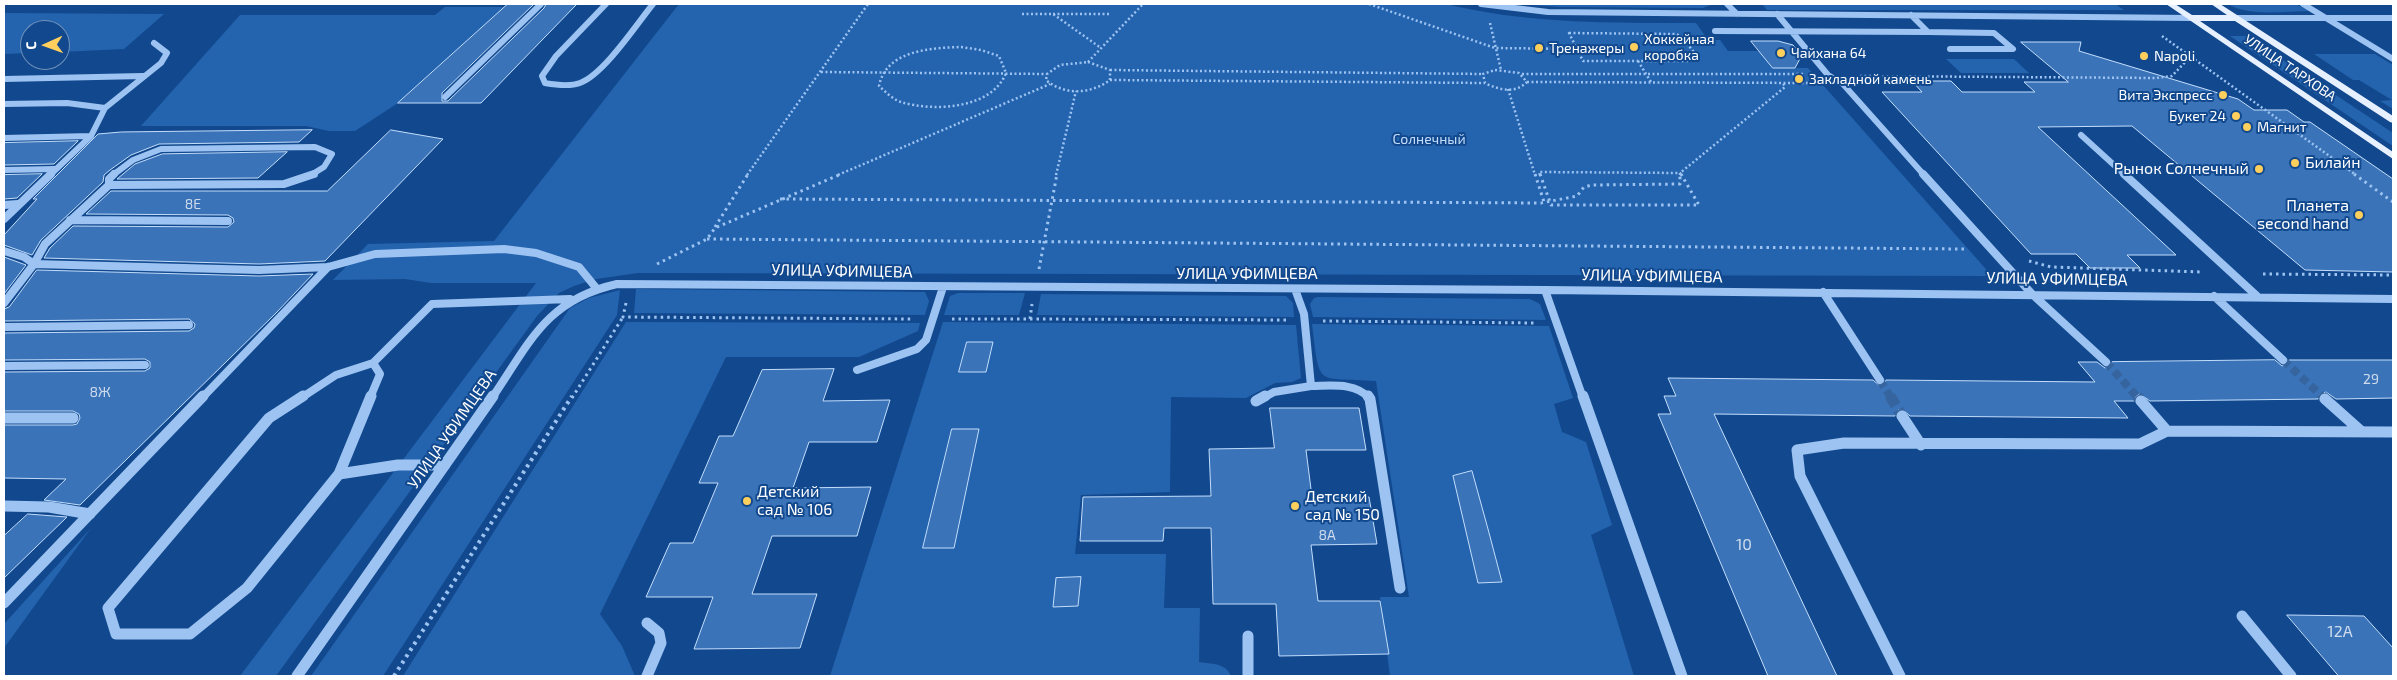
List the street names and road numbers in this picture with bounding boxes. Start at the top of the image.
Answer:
street label: УЛИЦА ТАРХОВА [2241,31,2339,105]
street label: УЛИЦА УФИМЦЕВА [771,260,913,282]
street label: УЛИЦА УФИМЦЕВА [1176,264,1318,284]
street label: УЛИЦА УФИМЦЕВА [1581,265,1723,287]
street label: УЛИЦА УФИМЦЕВА [1986,268,2128,290]
street label: УЛИЦА УФИМЦЕВА [404,366,500,492]

